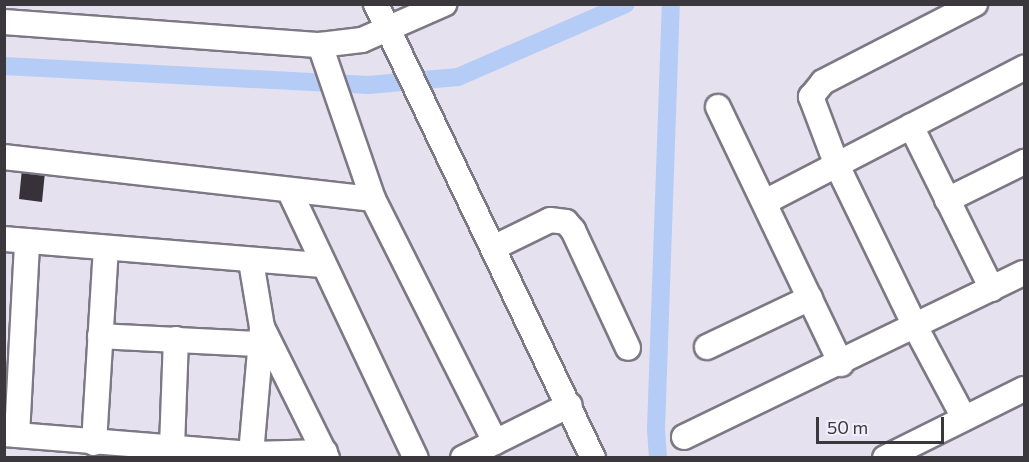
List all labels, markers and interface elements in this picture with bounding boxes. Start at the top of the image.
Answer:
scale bar [819,405,946,443]
text: 50 m [827,416,868,438]

